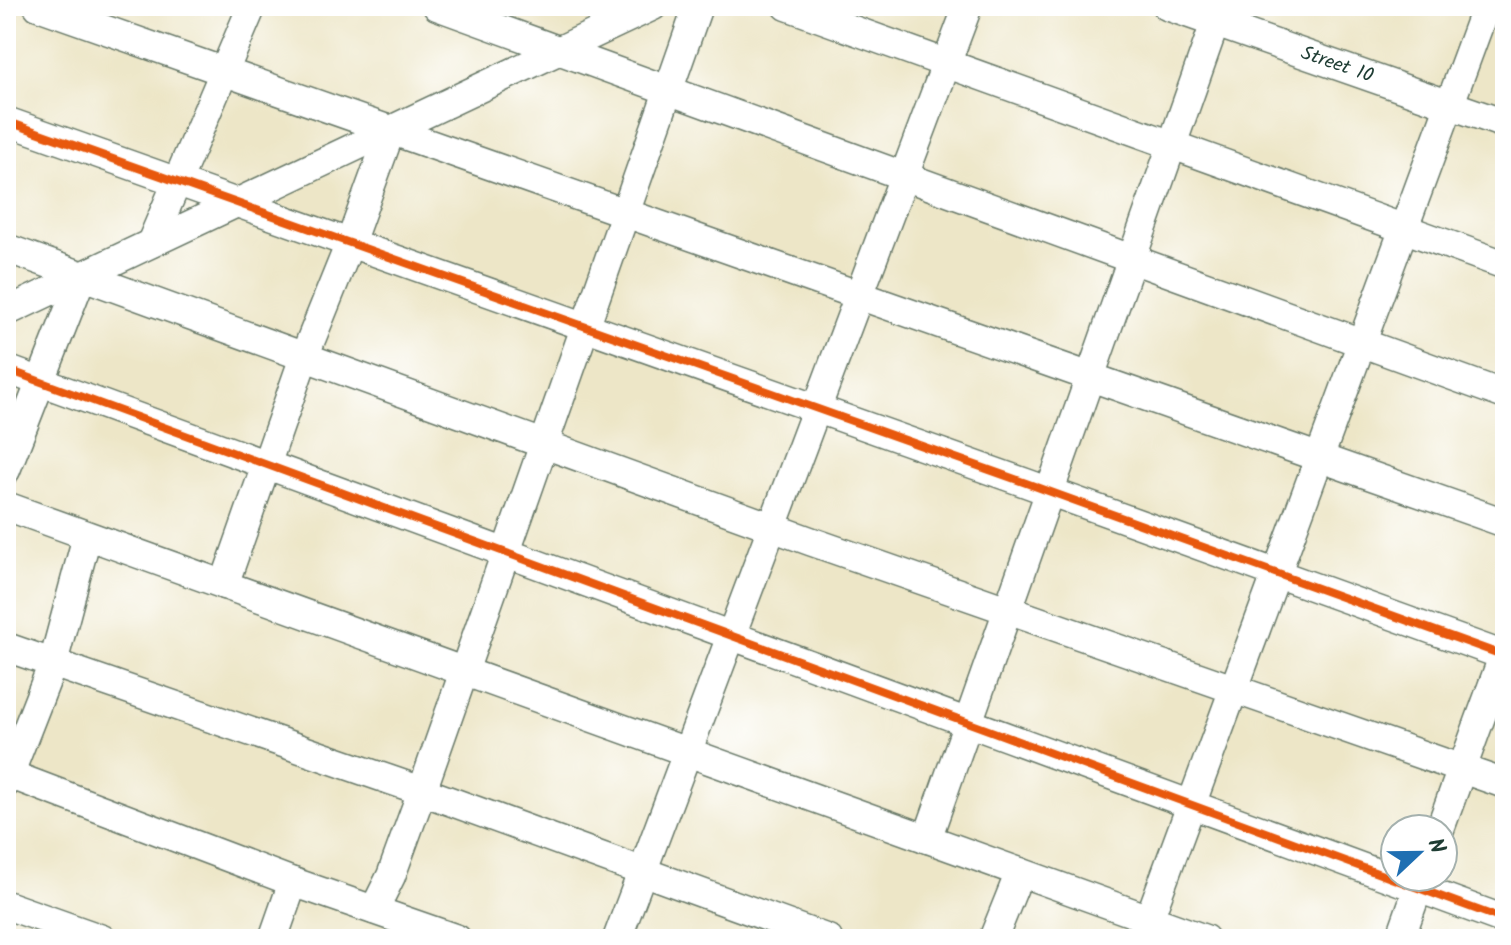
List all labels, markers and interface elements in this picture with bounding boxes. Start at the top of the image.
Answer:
street label: Street 10 [1296,38,1378,93]
north arrow [1379,813,1459,893]
text: N [1416,833,1454,860]

